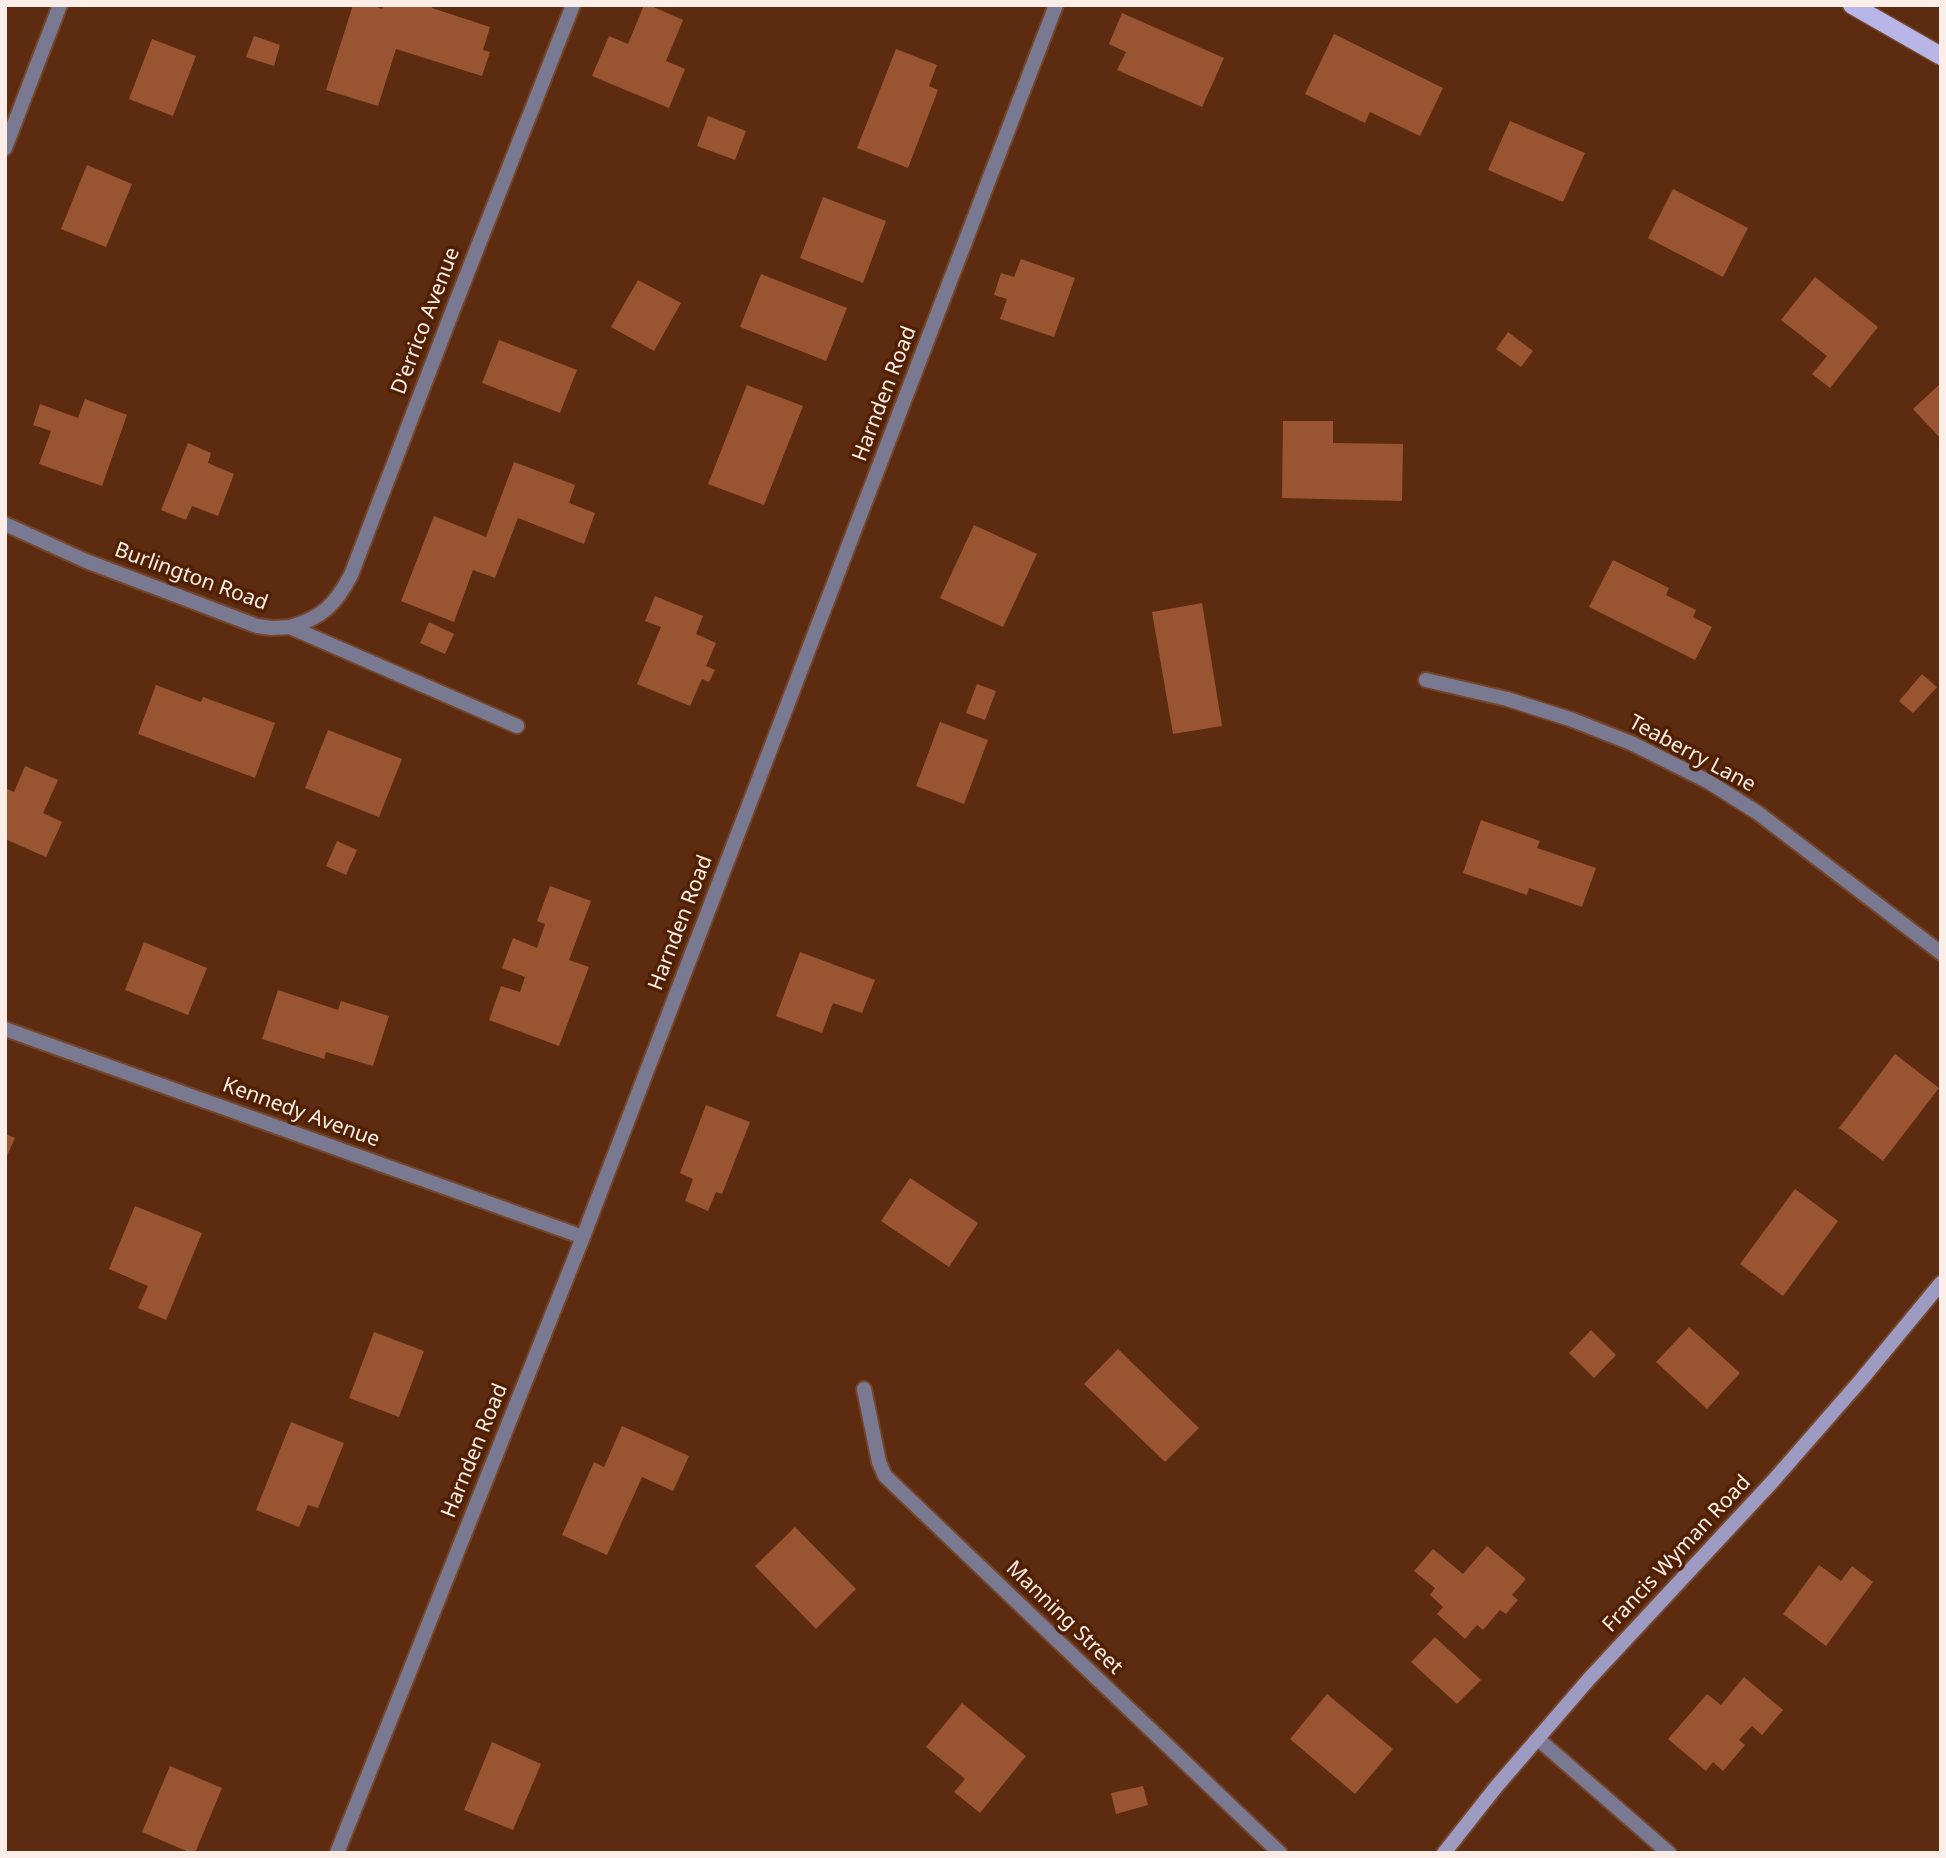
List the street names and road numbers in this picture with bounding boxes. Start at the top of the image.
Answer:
street label: D'errico Avenue [386,244,466,398]
street label: Harnden Road [848,323,922,465]
street label: Burlington Road [111,538,271,616]
street label: Teaberry Lane [1624,710,1760,798]
street label: Harnden Road [644,852,718,994]
street label: Kennedy Avenue [219,1073,383,1153]
street label: Harnden Road [437,1380,513,1522]
street label: Francis Wyman Road [1598,1470,1756,1638]
street label: Manning Street [1001,1556,1127,1680]

